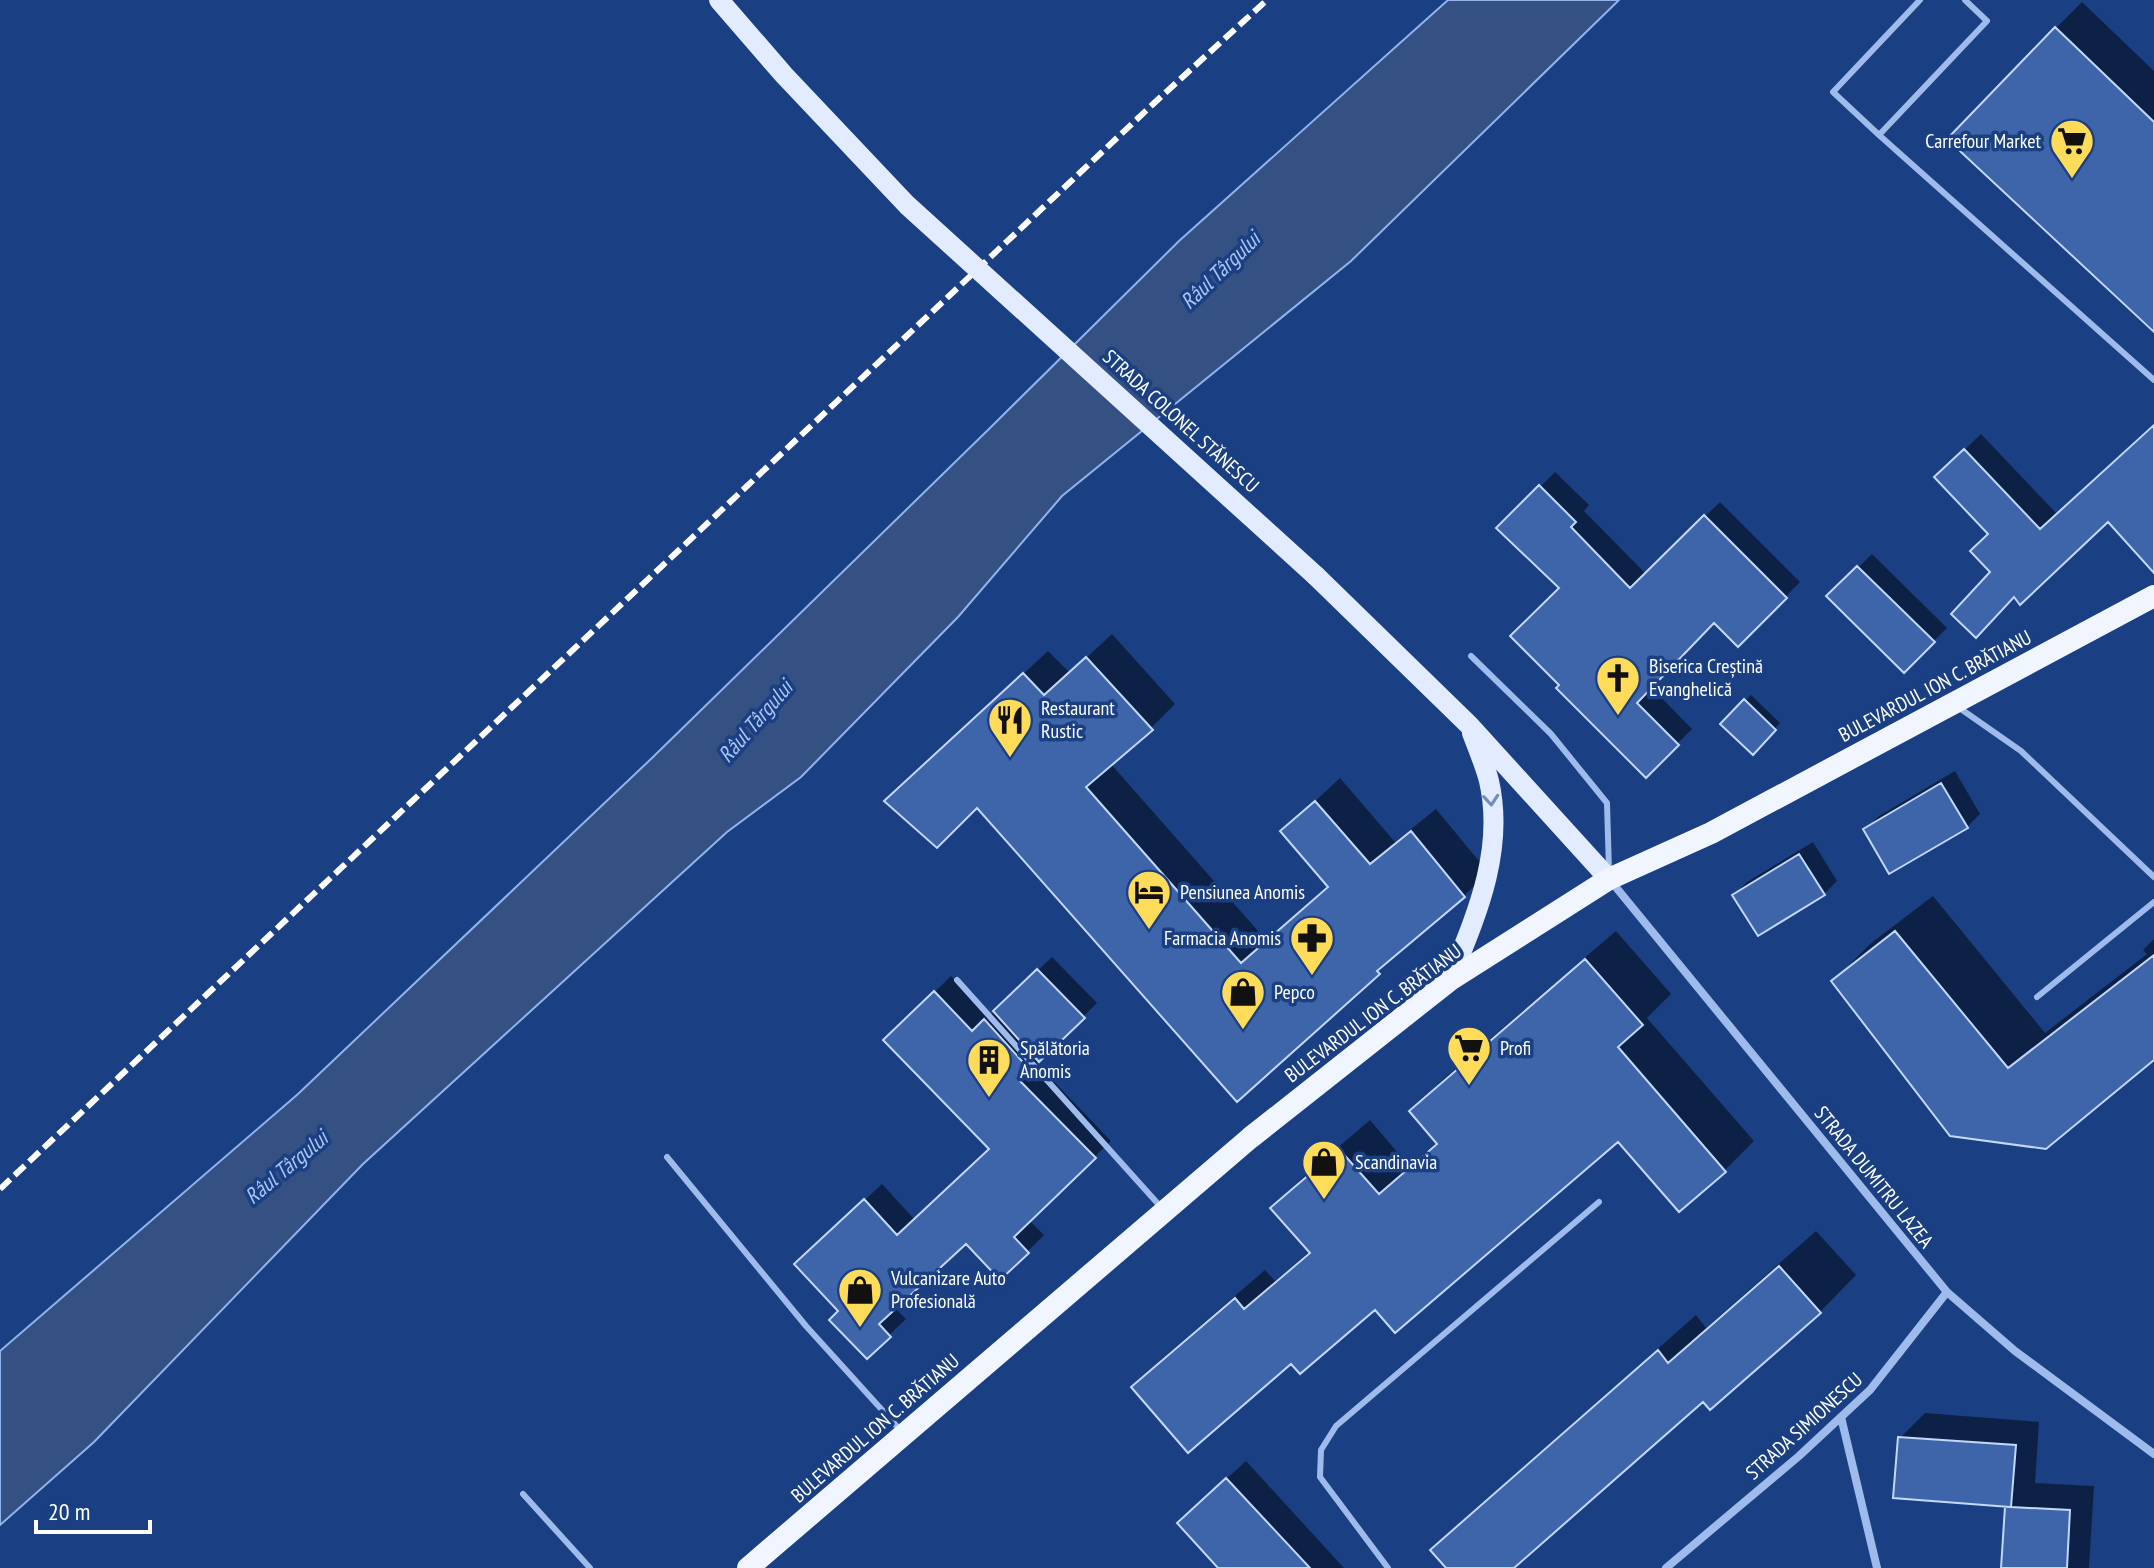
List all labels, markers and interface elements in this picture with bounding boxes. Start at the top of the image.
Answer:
supermarket icon: Carrefour Market [2048,117,2096,180]
place label: Carrefour Market [1925,128,2041,154]
water label: Râul Târgului [1174,223,1268,315]
street label: STRADA COLONEL STĂNESCU [1097,344,1265,498]
street label: BULEVARDUL ION C. BRĂTIANU [1834,624,2036,748]
place label: Biserica Creștină Evanghelică [1649,653,1763,702]
church icon: Biserica Creștină Evanghelică [1594,654,1642,717]
water label: Râul Târgului [712,672,800,768]
place label: Restaurant Rustic [1041,695,1115,744]
restaurant icon: Restaurant Rustic [986,696,1034,759]
one-way arrow [1482,794,1499,807]
hotel icon: Pensiunea Anomis [1125,868,1173,931]
place label: Pensiunea Anomis [1180,879,1305,905]
pharmacy icon: Farmacia Anomis [1288,914,1336,977]
place label: Farmacia Anomis [1164,925,1281,951]
street label: BULEVARDUL ION C. BRĂTIANU [1280,938,1466,1088]
shop icon: Pepco [1219,968,1267,1031]
place label: Pepco [1274,979,1315,1005]
supermarket icon: Profi [1445,1024,1493,1087]
place label: Spălătoria Anomis [1020,1035,1090,1084]
place label: Profi [1500,1035,1531,1061]
building icon: Spălătoria Anomis [965,1036,1013,1099]
street label: STRADA DUMITRU LAZEA [1809,1101,1940,1254]
water label: Râul Târgului [239,1122,336,1210]
shop icon: Scandinavia [1300,1138,1348,1201]
place label: Scandinavia [1355,1149,1437,1175]
place label: Vulcanizare Auto Profesională [890,1265,1006,1314]
shop icon: Vulcanizare Auto Profesională [836,1266,884,1329]
street label: BULEVARDUL ION C. BRĂTIANU [786,1348,964,1508]
street label: STRADA SIMIONESCU [1740,1367,1868,1485]
scale bar [36,1484,150,1534]
text: 20 m [48,1496,90,1527]

